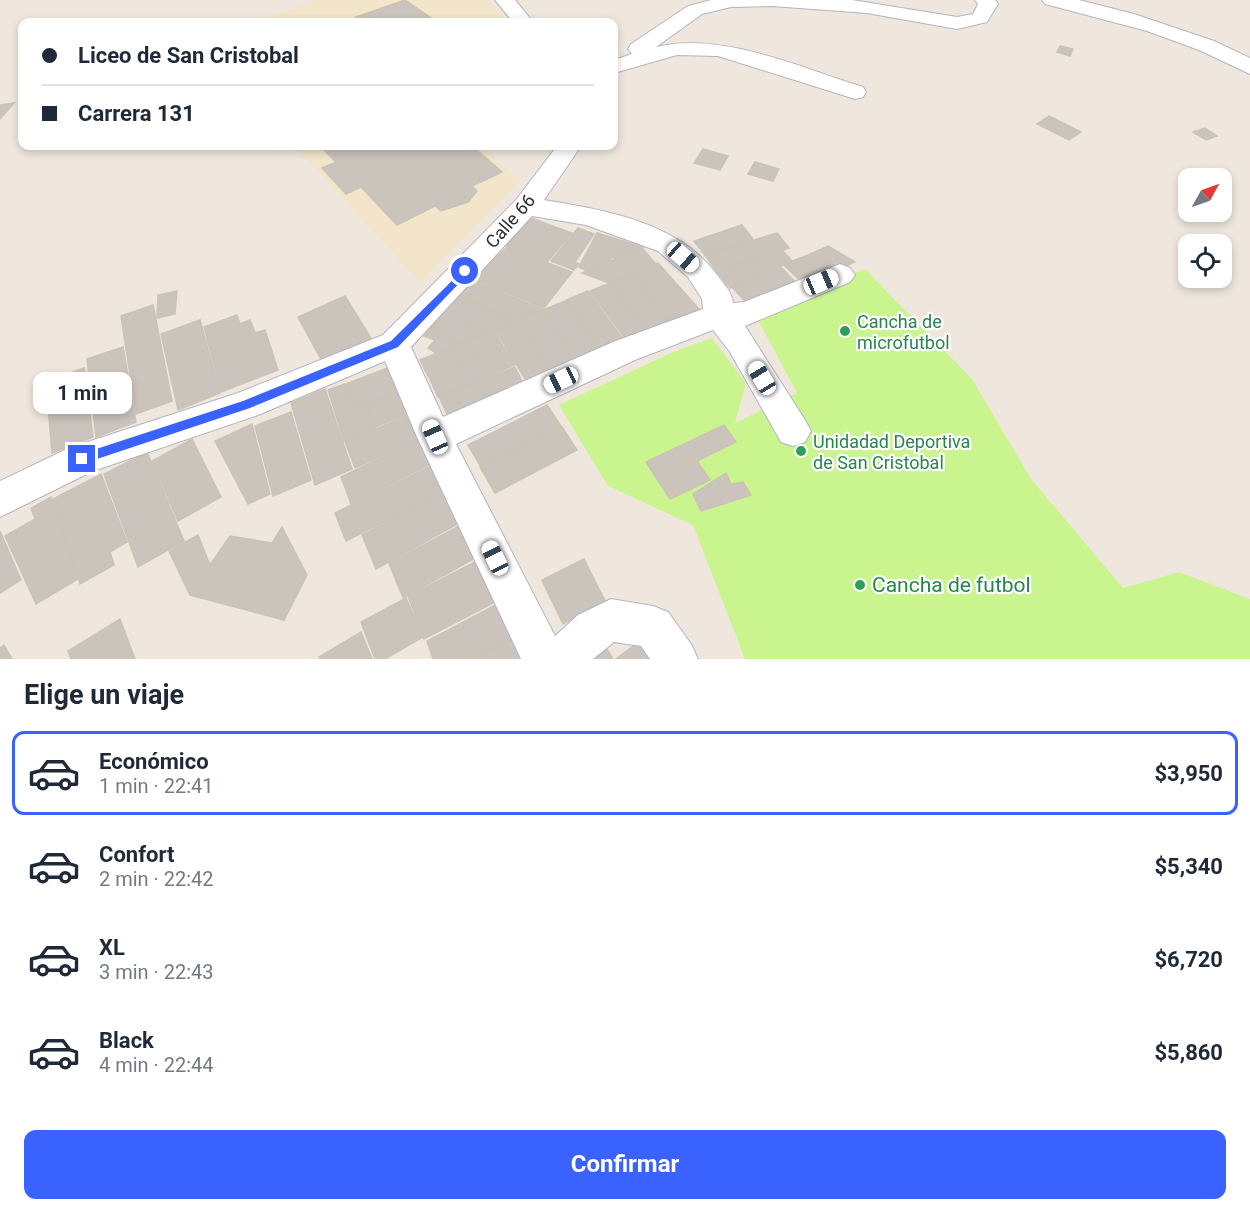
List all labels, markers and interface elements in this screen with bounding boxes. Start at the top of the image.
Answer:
text: Liceo de San Cristobal [78,43,299,68]
text: Carrera 131 [78,101,195,126]
north arrow [1178,168,1232,222]
map controls [1178,168,1232,288]
street label: Calle 66 [481,190,539,252]
button: locate [1178,234,1232,288]
car [664,238,702,276]
route start [451,257,478,284]
car [801,267,841,297]
place label: Cancha de microfutbol [857,311,950,353]
marker: Cancha de microfutbol [838,324,852,338]
car [745,358,779,398]
car [541,364,581,396]
callout: 1 min [32,372,132,414]
text: 1 min [57,381,108,405]
car [419,417,451,457]
place label: Unidadad Deportiva de San Cristobal [813,431,970,473]
marker: Unidadad Deportiva de San Cristobal [794,444,808,458]
route end [68,445,95,472]
car [479,538,511,578]
place label: Cancha de futbol [872,573,1031,597]
marker: Cancha de futbol [853,578,867,592]
text: Elige un viaje [24,679,184,711]
icon: car [27,746,81,800]
text: Económico [99,749,209,774]
text: $3,950 [1154,761,1223,786]
text: 1 min · 22:41 [99,774,214,798]
icon: car [27,839,81,893]
text: Confort [99,842,174,867]
text: $5,340 [1154,854,1223,879]
text: 2 min · 22:42 [99,867,214,891]
icon: car [27,932,81,986]
text: XL [99,935,125,960]
text: $6,720 [1154,947,1223,972]
text: 3 min · 22:43 [99,960,214,984]
icon: car [27,1025,81,1079]
text: Black [99,1028,154,1053]
text: $5,860 [1154,1040,1223,1065]
text: 4 min · 22:44 [99,1053,214,1077]
button: Confirmar [24,1130,1226,1199]

